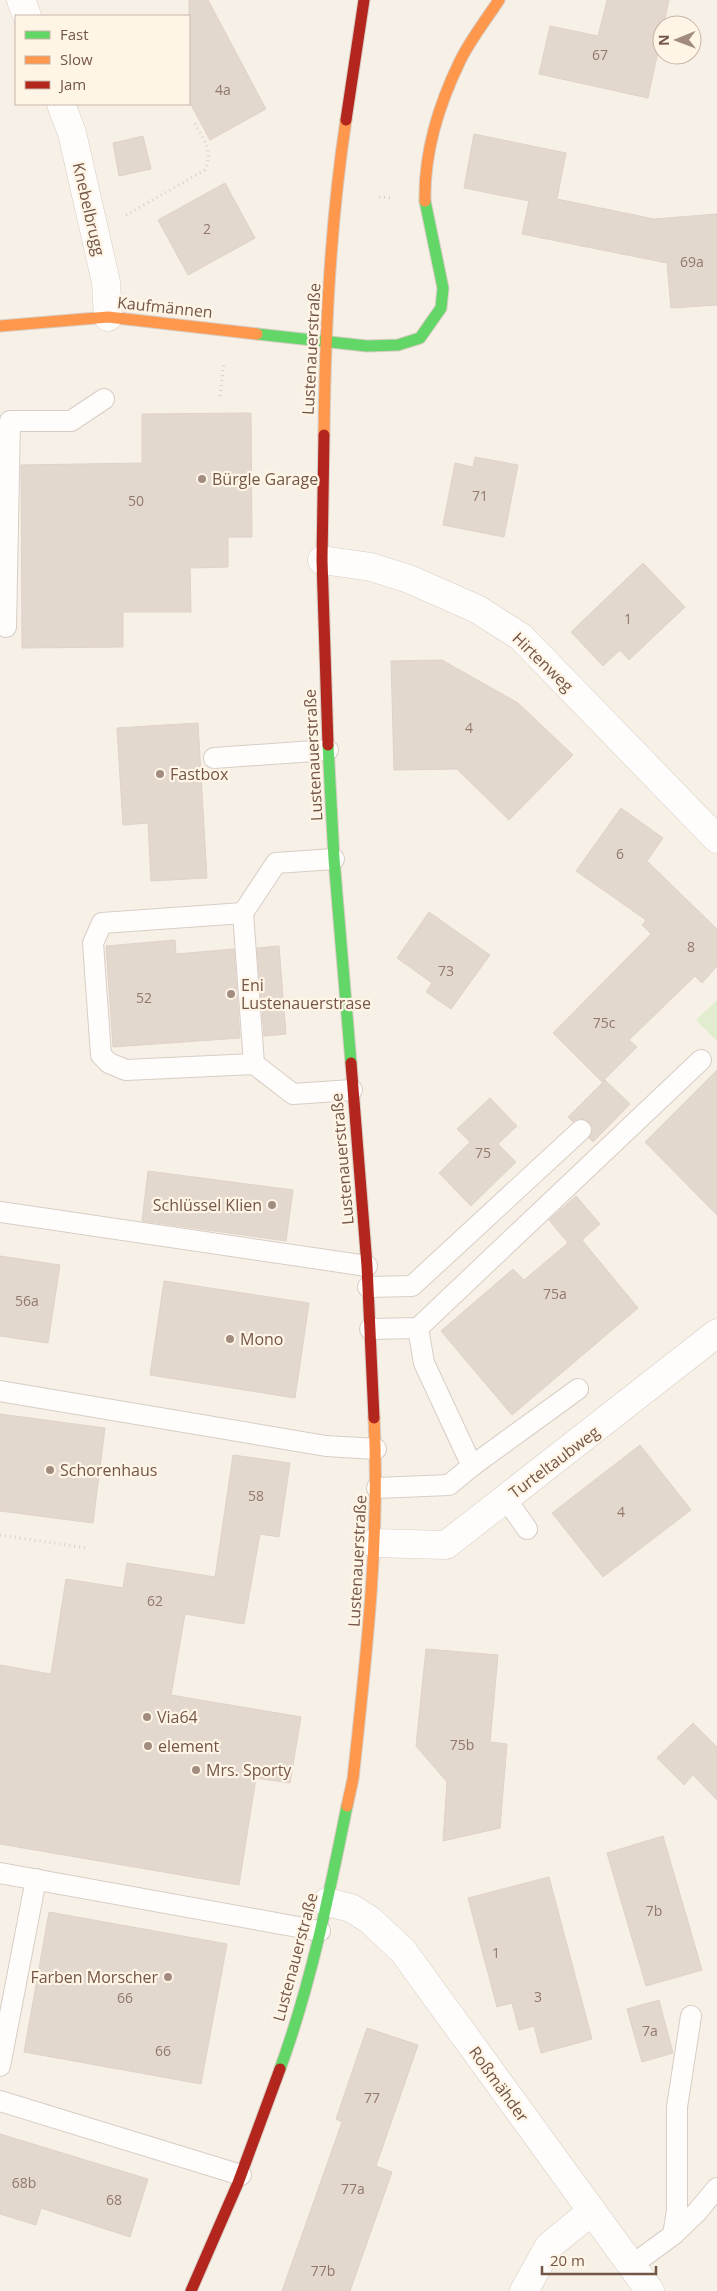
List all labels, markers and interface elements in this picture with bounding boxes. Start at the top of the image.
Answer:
legend [15,15,190,105]
north arrow [652,15,702,65]
text: Fast [60,24,89,44]
text: N [654,34,673,46]
house number: 67 [592,45,608,64]
text: Slow [60,49,93,69]
text: Jam [58,74,86,94]
house number: 4a [215,80,231,99]
street label: Knebelbrugg [68,160,110,258]
house number: 2 [203,219,211,238]
house number: 69a [680,252,704,271]
street label: Lustenauerstraße [297,282,325,416]
street label: Kaufmännen [116,291,214,323]
place label: Bürgle Garage [212,468,318,490]
marker: Bürgle Garage [196,473,208,485]
house number: 71 [472,486,488,505]
house number: 50 [128,491,144,510]
house number: 1 [624,609,632,628]
street label: Hirtenweg [508,627,579,697]
street label: Lustenauerstraße [299,688,327,822]
house number: 4 [465,718,473,737]
place label: Fastbox [170,763,229,785]
marker: Fastbox [154,768,166,780]
house number: 6 [616,844,624,863]
house number: 8 [687,937,695,956]
house number: 73 [438,961,454,980]
place label: Eni Lustenauerstrase [241,974,371,1014]
house number: 52 [136,988,152,1007]
marker: Eni Lustenauerstrase [225,988,237,1000]
house number: 75c [593,1013,616,1032]
street label: Lustenauerstraße [325,1092,359,1226]
house number: 75 [475,1143,491,1162]
place label: Schlüssel Klien [153,1194,262,1216]
marker: Schlüssel Klien [266,1199,278,1211]
house number: 75a [543,1284,567,1303]
house number: 56a [15,1291,39,1310]
place label: Mono [240,1328,283,1350]
marker: Mono [224,1333,236,1345]
street label: Turteltaubweg [504,1420,604,1503]
place label: Schorenhaus [60,1459,157,1481]
marker: Schorenhaus [44,1464,56,1476]
house number: 58 [248,1486,264,1505]
street label: Lustenauerstraße [343,1494,371,1628]
house number: 4 [617,1502,625,1521]
house number: 62 [147,1591,163,1610]
place label: Via64 [157,1706,198,1728]
marker: Via64 [141,1711,153,1723]
place label: element [158,1735,220,1757]
house number: 75b [450,1735,474,1754]
marker: element [142,1740,154,1752]
place label: Mrs. Sporty [206,1759,292,1781]
marker: Mrs. Sporty [190,1764,202,1776]
street label: Lustenauerstraße [267,1890,323,2024]
house number: 7b [646,1901,662,1920]
house number: 1 [492,1943,500,1962]
place label: Farben Morscher [30,1966,158,1988]
marker: Farben Morscher [162,1971,174,1983]
house number: 3 [534,1987,542,2006]
house number: 66 [117,1988,133,2007]
house number: 7a [642,2021,658,2040]
house number: 66 [155,2041,171,2060]
street label: Roßmähder [464,2042,534,2127]
house number: 77 [364,2088,380,2107]
house number: 68b [12,2173,36,2192]
house number: 77a [341,2179,365,2198]
house number: 68 [106,2190,122,2209]
scale bar [542,2244,656,2276]
text: 20 m [550,2250,585,2270]
house number: 77b [311,2261,335,2280]

